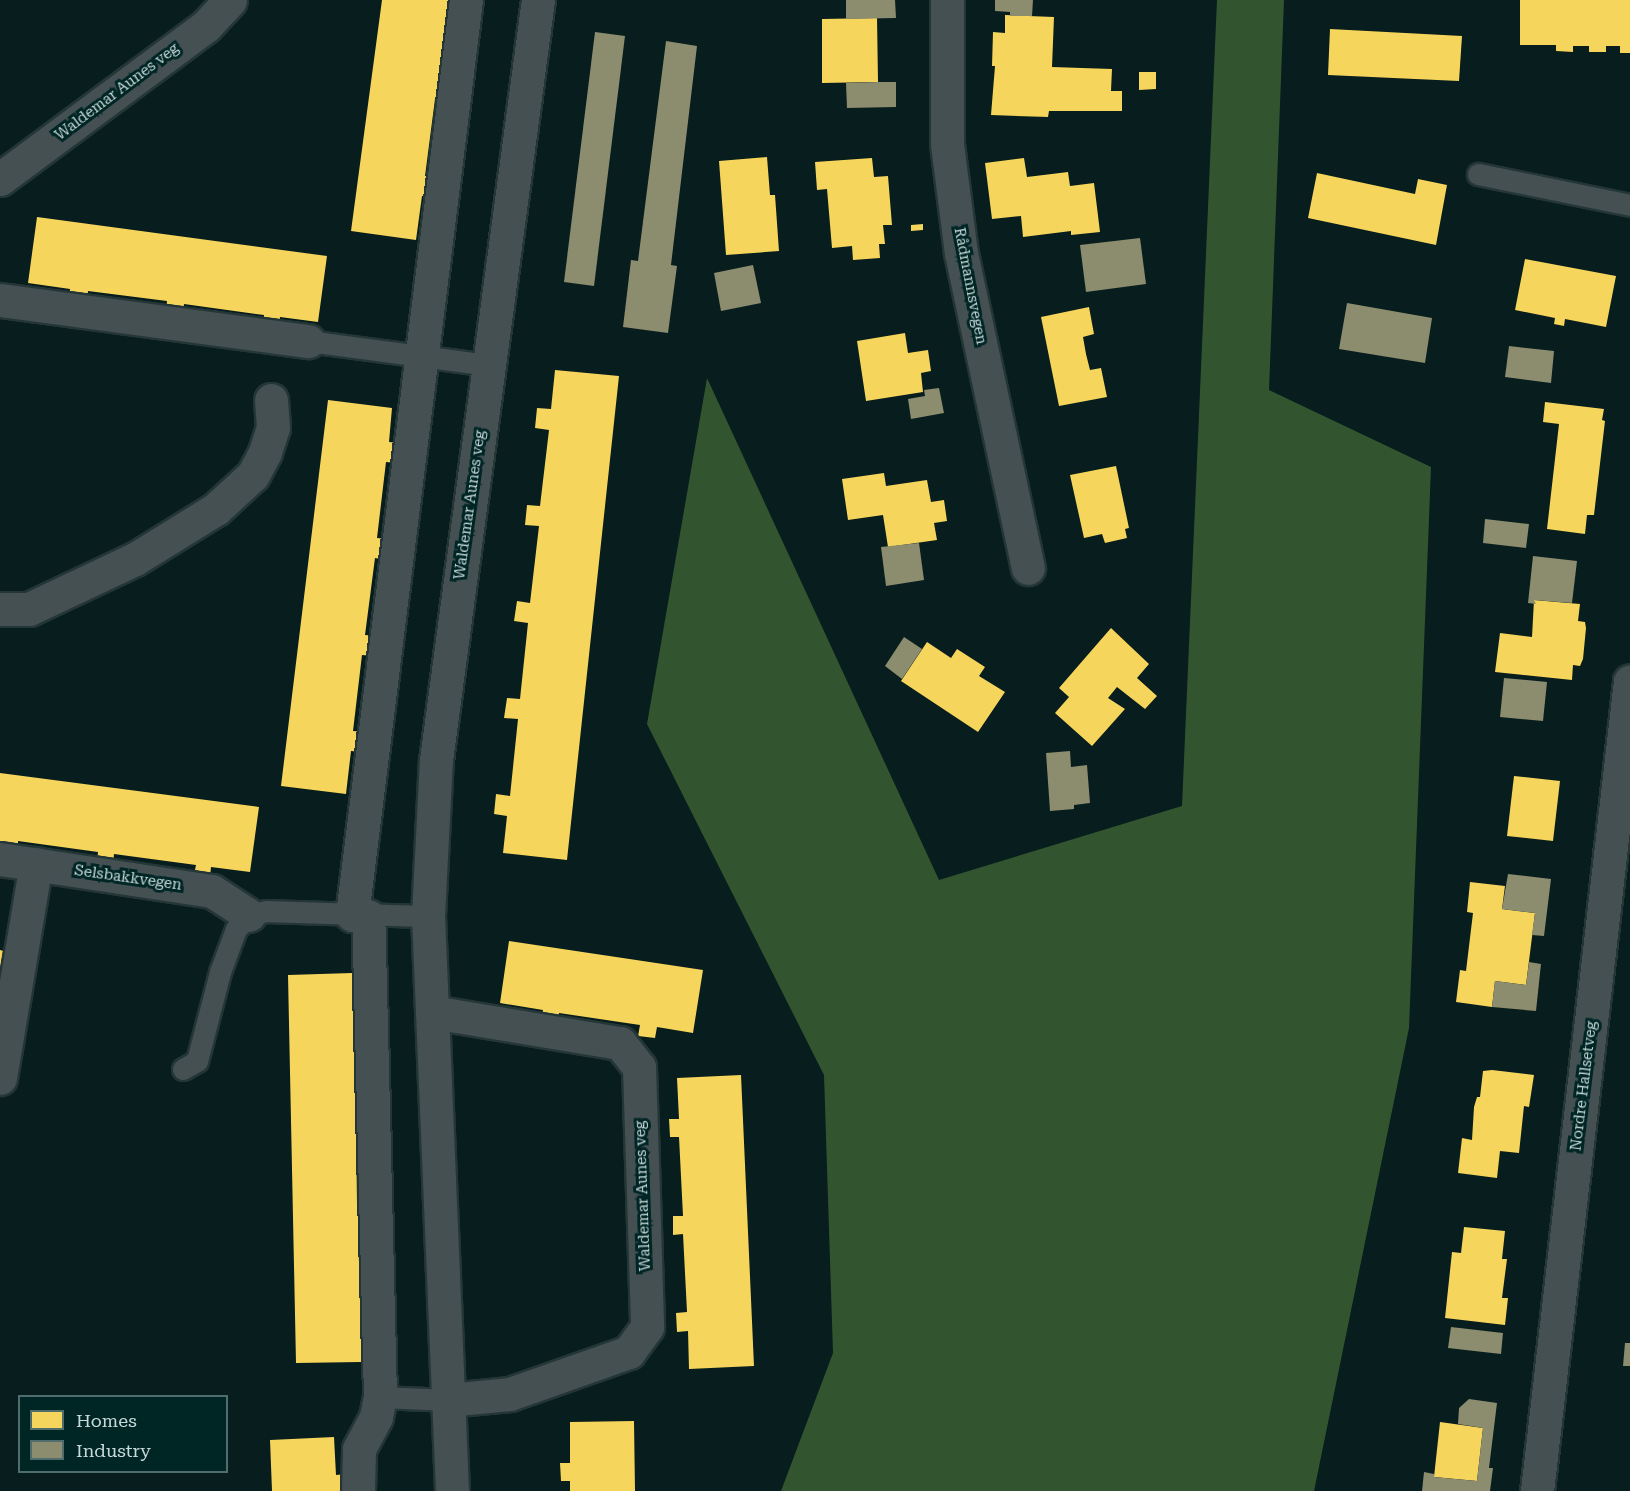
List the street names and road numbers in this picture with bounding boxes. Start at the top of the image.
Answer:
street label: Waldemar Aunes veg [51,40,183,144]
street label: Rådmannsvegen [950,226,990,346]
street label: Waldemar Aunes veg [451,429,489,581]
street label: Selsbakkvegen [73,862,183,894]
street label: Nordre Hallsetveg [1567,1020,1601,1152]
street label: Waldemar Aunes veg [631,1120,655,1272]

